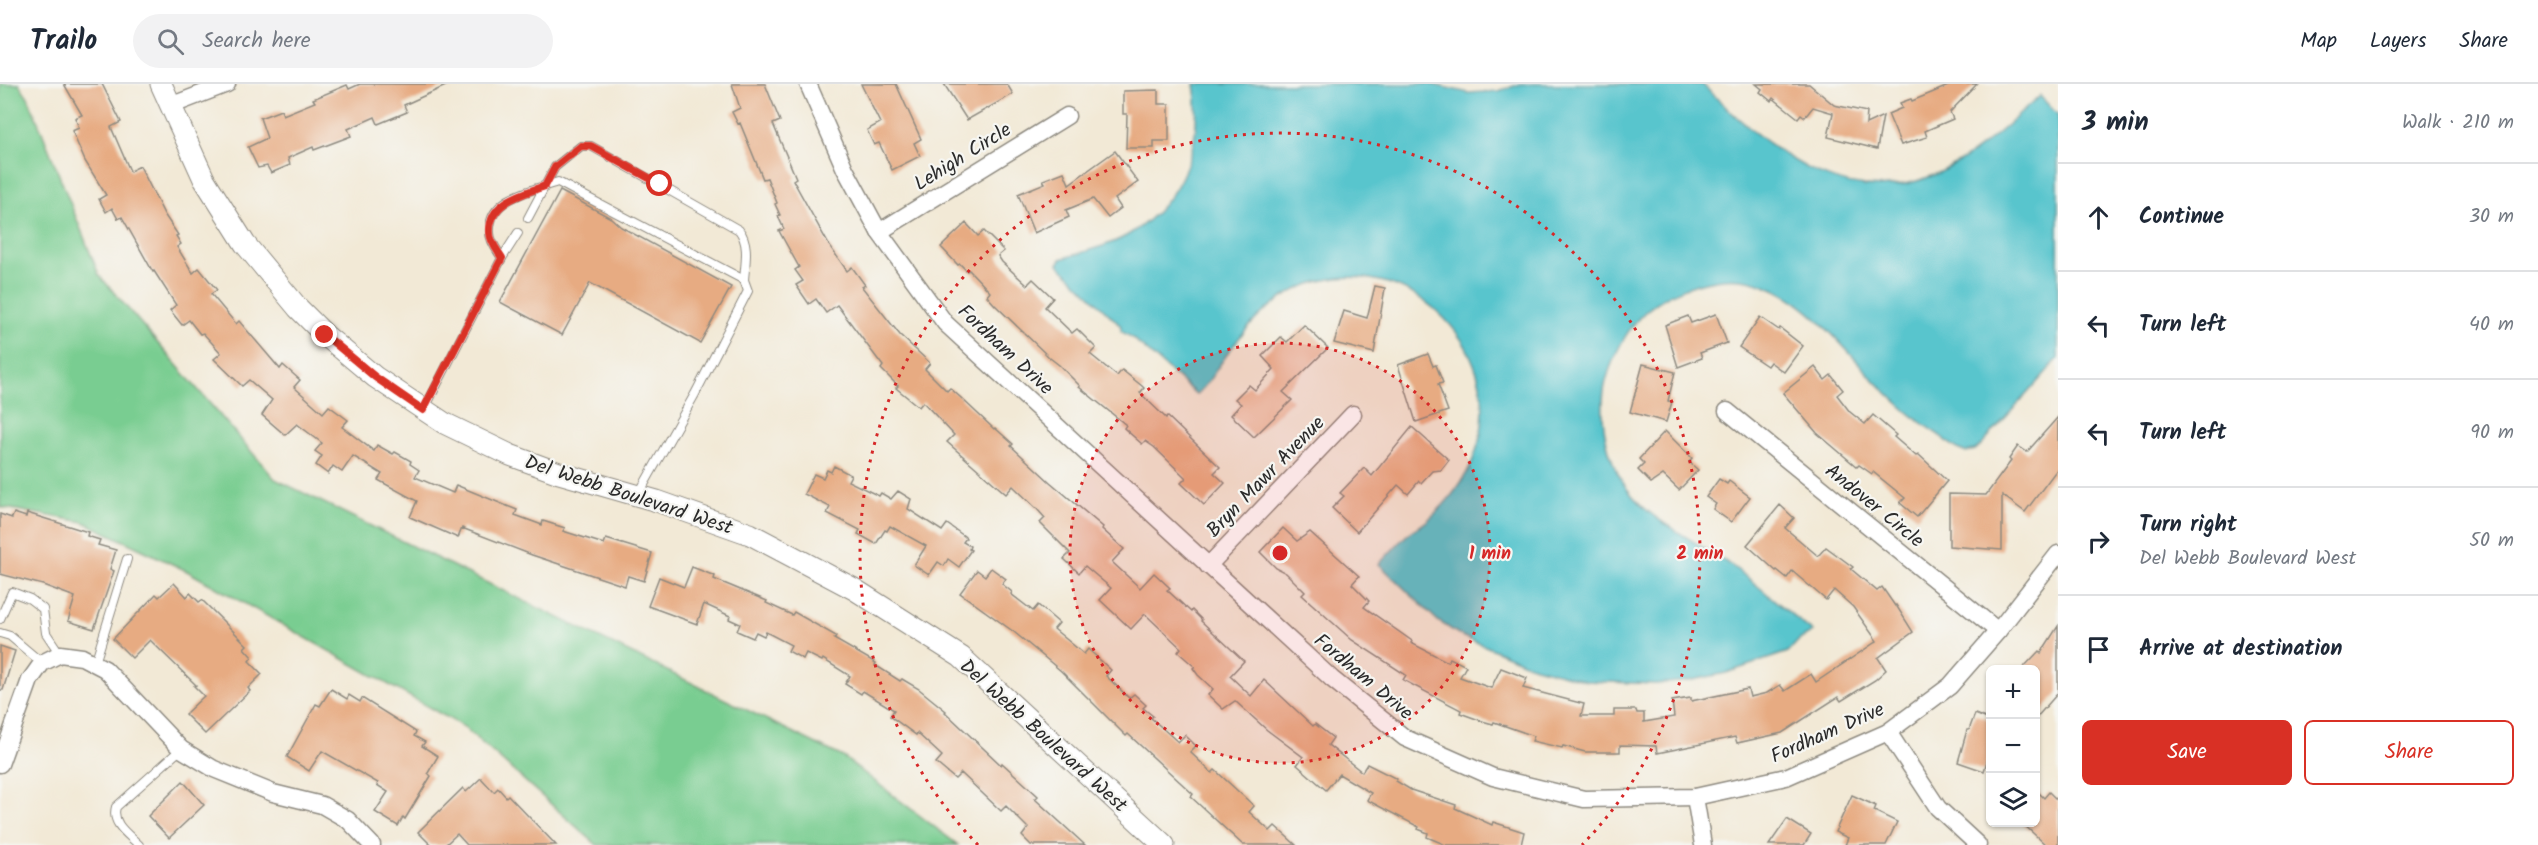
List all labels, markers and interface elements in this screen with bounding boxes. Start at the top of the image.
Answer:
search box [133,14,553,68]
text: Trailo [30,19,97,64]
text: Search here [202,24,311,59]
icon: search [154,25,187,58]
text: Map [2300,25,2337,58]
text: Layers [2370,25,2426,58]
text: Share [2459,25,2508,58]
text: 3 min [2082,102,2149,144]
text: Walk · 210 m [2402,107,2514,139]
street label: Lehigh Circle [908,115,1018,200]
route start [646,170,672,196]
text: Continue [2139,200,2224,235]
icon: ahead [2082,201,2115,234]
text: 30 m [2469,201,2514,233]
street label: Fordham Drive [949,297,1060,404]
text: Turn left [2139,308,2226,343]
icon: left [2082,309,2115,342]
text: 40 m [2469,309,2514,341]
route end [311,321,337,347]
street label: Bryn Mawr Avenue [1200,409,1333,546]
text: Turn left [2139,416,2226,451]
icon: left [2082,417,2115,450]
text: 90 m [2470,417,2514,449]
street label: Del Webb Boulevard West [520,447,737,545]
street label: Andover Circle [1817,456,1930,557]
text: Turn right [2139,508,2237,543]
icon: right [2082,525,2115,558]
text: 50 m [2469,525,2514,557]
text: 1 min [1469,540,1511,569]
text: 2 min [1677,540,1723,569]
centre of rings [1270,543,1290,563]
text: Del Webb Boulevard West [2139,543,2356,575]
street label: Fordham Drive [1306,626,1420,729]
text: Arrive at destination [2139,632,2342,667]
icon: arrive [2082,633,2115,666]
street label: Del Webb Boulevard West [951,652,1134,821]
map controls [1986,665,2040,827]
button: + [1986,665,2040,719]
street label: Fordham Drive [1766,694,1890,773]
button: − [1986,719,2040,773]
button: Save [2082,720,2292,785]
button: Share [2304,720,2514,785]
button: layers [1986,773,2040,827]

